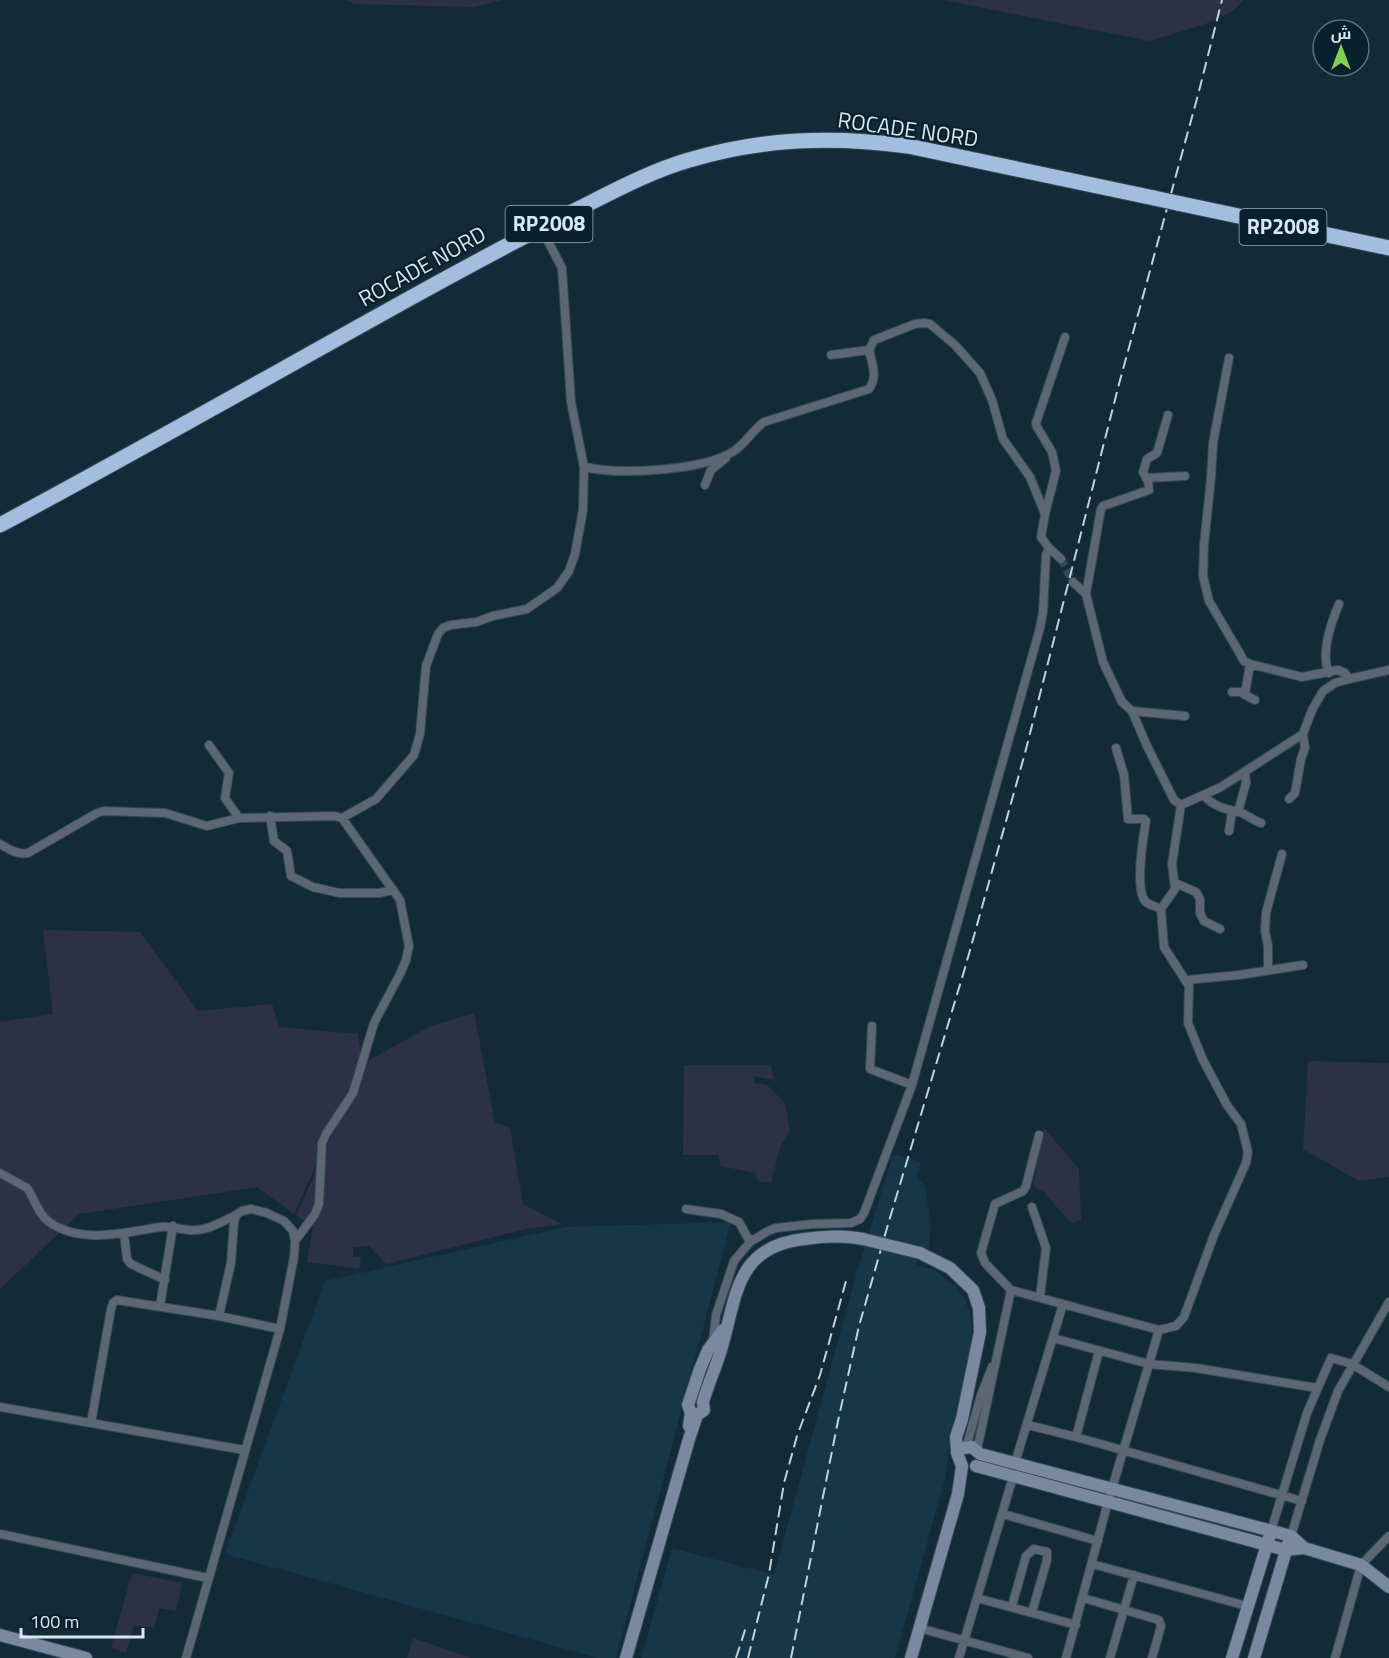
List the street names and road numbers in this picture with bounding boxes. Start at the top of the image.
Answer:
street label: ROCADE NORD [836,102,980,156]
road number: RP2008 [506,206,592,242]
road number: RP2008 [1240,209,1326,245]
street label: ROCADE NORD [352,217,492,315]

